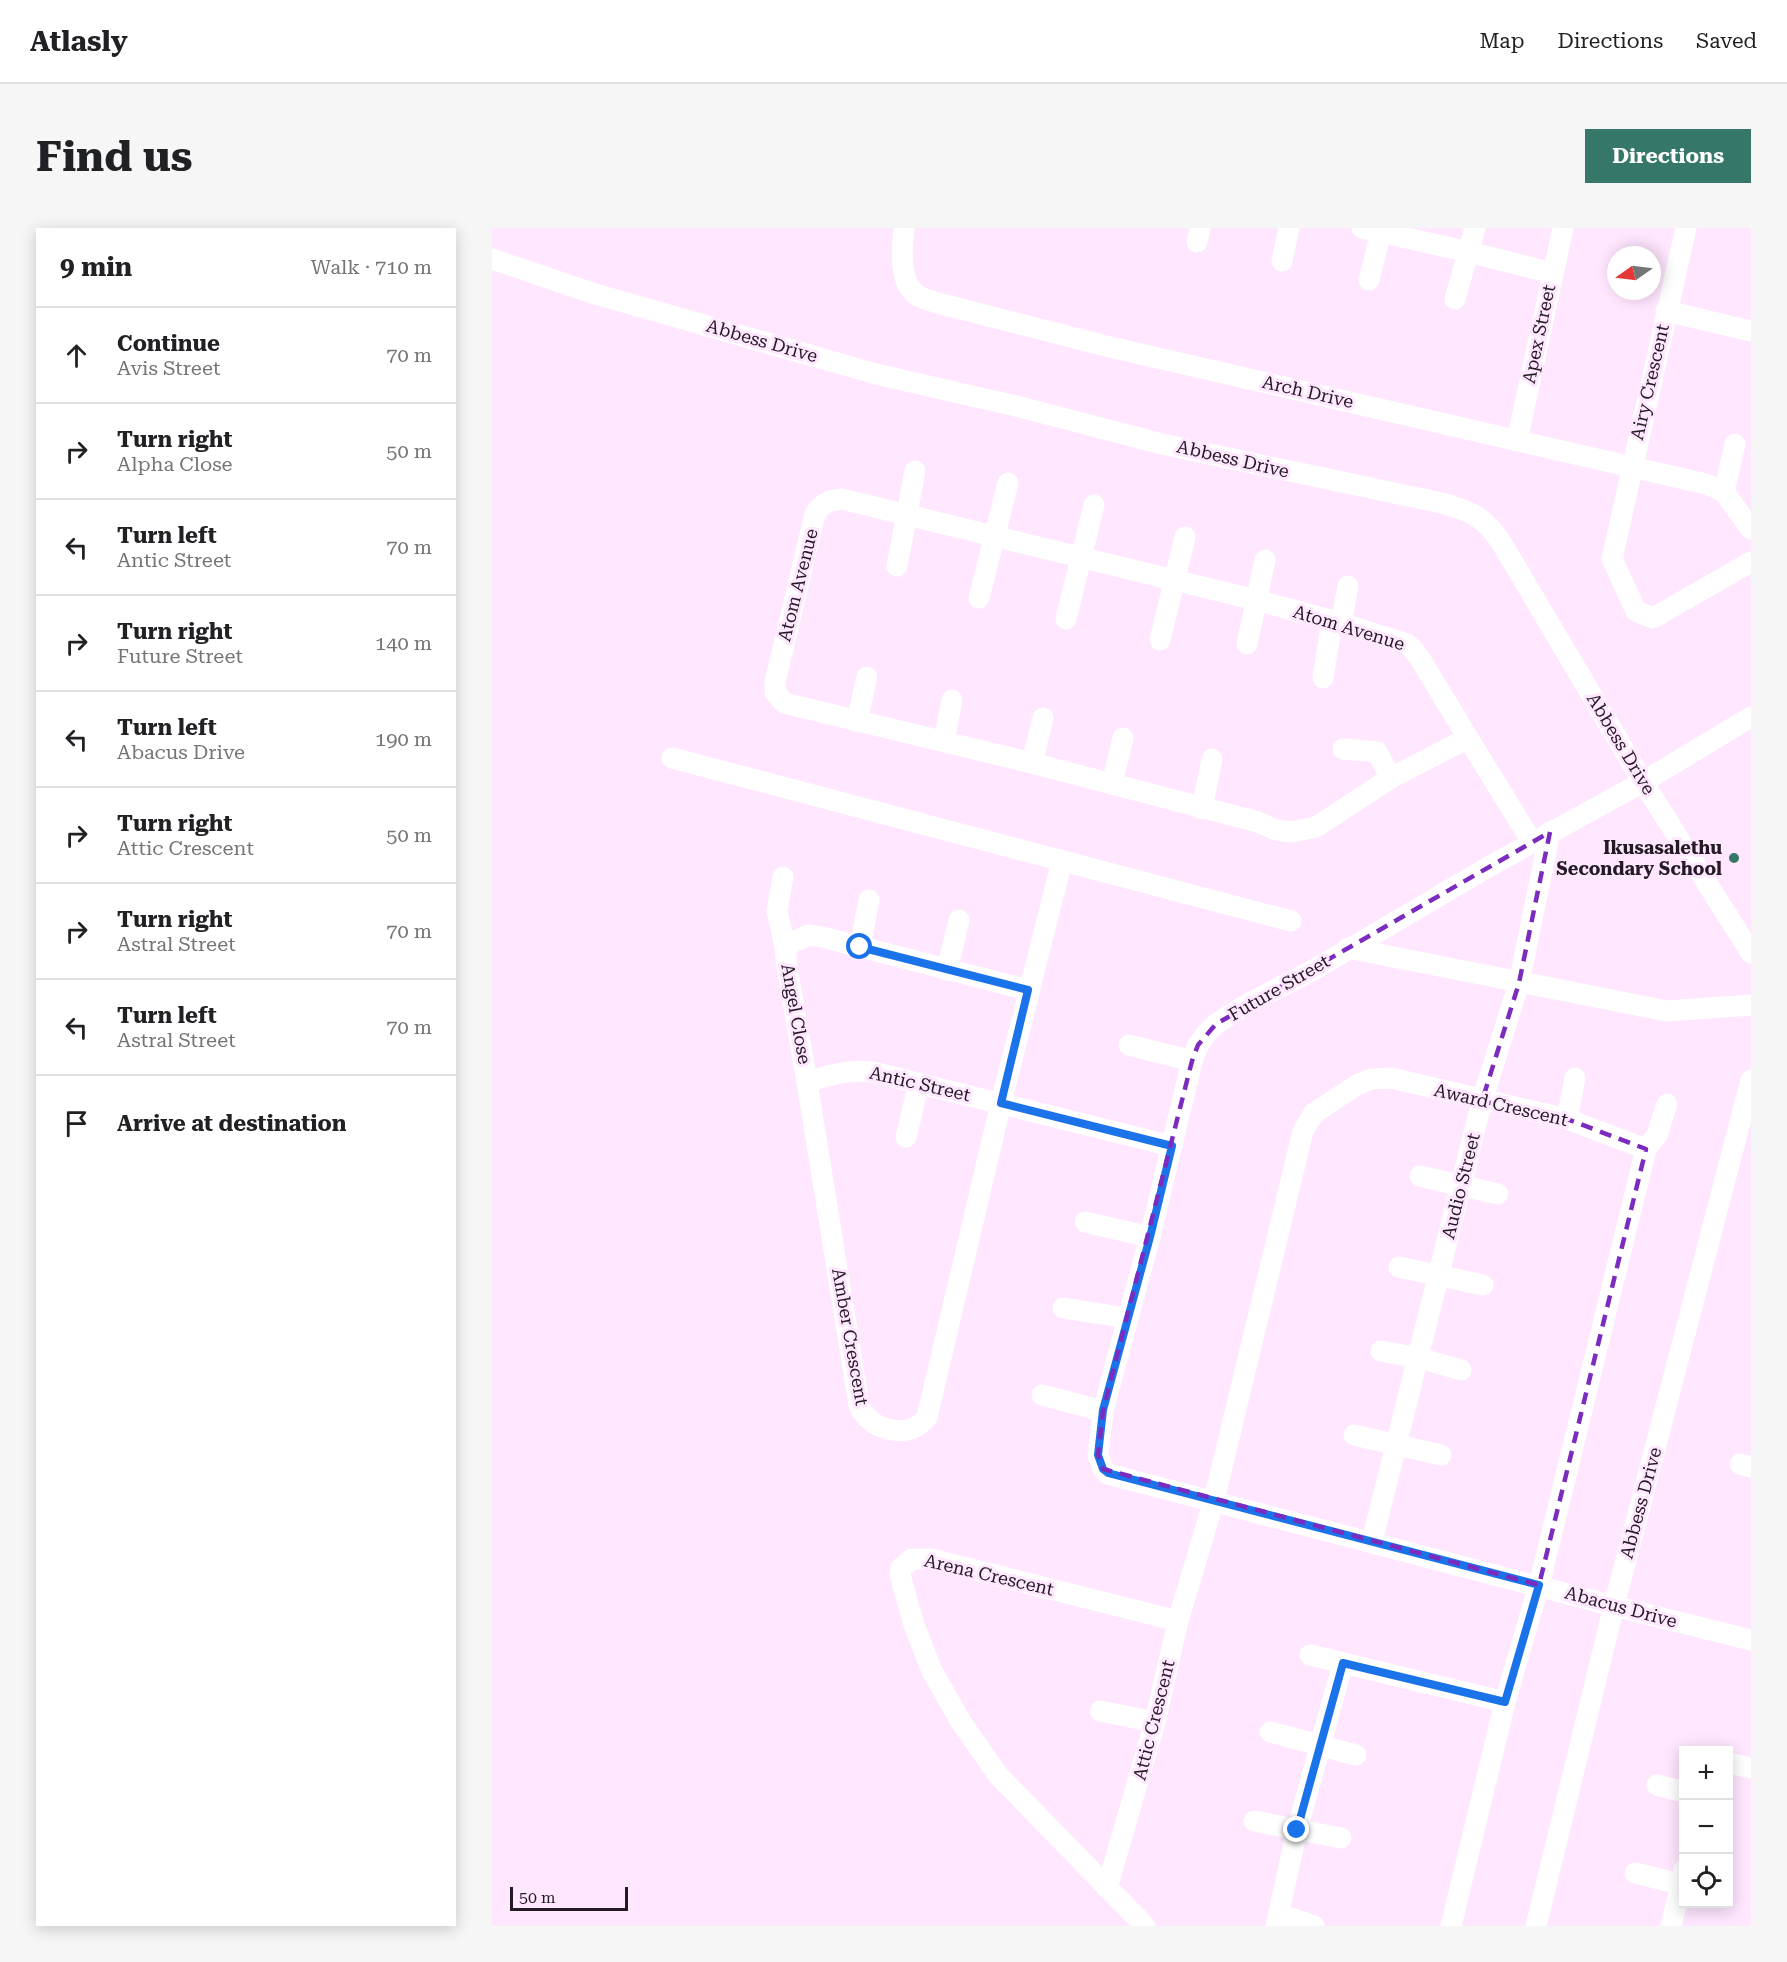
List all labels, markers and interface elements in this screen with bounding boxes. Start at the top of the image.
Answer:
text: Atlasly [30,25,128,58]
text: Map [1480,29,1524,53]
text: Directions [1557,29,1663,53]
text: Saved [1696,29,1757,53]
button: Directions [1585,129,1751,183]
text: Find us [36,132,193,181]
north arrow [1607,246,1661,300]
text: 9 min [60,252,132,282]
text: Walk · 710 m [311,255,432,279]
street label: Apex Street [1518,282,1559,385]
street label: Abbess Drive [704,315,820,366]
street label: Airy Crescent [1626,322,1673,442]
text: Continue [117,331,220,356]
icon: ahead [60,339,93,372]
text: 70 m [386,343,432,367]
text: Avis Street [117,356,220,380]
street label: Arch Drive [1260,371,1356,412]
text: Turn right [117,427,232,452]
icon: right [60,435,93,468]
street label: Abbess Drive [1175,435,1291,482]
text: 50 m [386,439,432,463]
text: Alpha Close [117,452,233,476]
text: Turn left [117,523,217,548]
street label: Atom Avenue [773,526,822,643]
icon: left [60,531,93,564]
text: 70 m [386,535,432,559]
text: Antic Street [117,548,231,572]
street label: Atom Avenue [1291,601,1408,654]
text: Turn right [117,619,232,644]
icon: right [60,627,93,660]
text: 140 m [375,631,432,655]
text: Future Street [117,644,243,668]
street label: Abbess Drive [1583,689,1660,798]
text: Turn left [117,715,217,740]
icon: left [60,723,93,756]
text: 190 m [375,727,432,751]
text: Abacus Drive [117,740,245,764]
text: Turn right [117,811,232,836]
icon: right [60,819,93,852]
text: 50 m [386,823,432,847]
text: Attic Crescent [117,836,254,860]
place label: Ikusasalethu Secondary School [1556,837,1722,879]
marker: Ikusasalethu Secondary School [1727,851,1741,865]
text: Turn right [117,907,232,932]
icon: right [60,915,93,948]
text: 70 m [386,919,432,943]
text: Astral Street [117,932,236,956]
route start [846,933,872,959]
street label: Future Street [1224,950,1333,1025]
street label: Angel Close [777,962,816,1066]
text: Turn left [117,1003,217,1028]
icon: left [60,1011,93,1044]
text: 70 m [386,1015,432,1039]
text: Astral Street [117,1028,236,1052]
street label: Antic Street [868,1062,973,1105]
street label: Award Crescent [1432,1079,1570,1130]
icon: arrive [60,1107,93,1140]
text: Arrive at destination [117,1111,346,1136]
street label: Audio Street [1437,1131,1484,1241]
street label: Amber Crescent [828,1267,873,1407]
street label: Abbess Drive [1616,1445,1666,1561]
street label: Arena Crescent [922,1549,1056,1600]
street label: Abacus Drive [1563,1581,1680,1632]
street label: Attic Crescent [1128,1657,1179,1782]
map controls [1679,1746,1733,1908]
button: + [1679,1746,1733,1800]
button: − [1679,1800,1733,1854]
route end [1283,1816,1309,1842]
button: locate [1679,1854,1733,1908]
scale bar [510,1884,628,1912]
text: 50 m [519,1888,556,1907]

